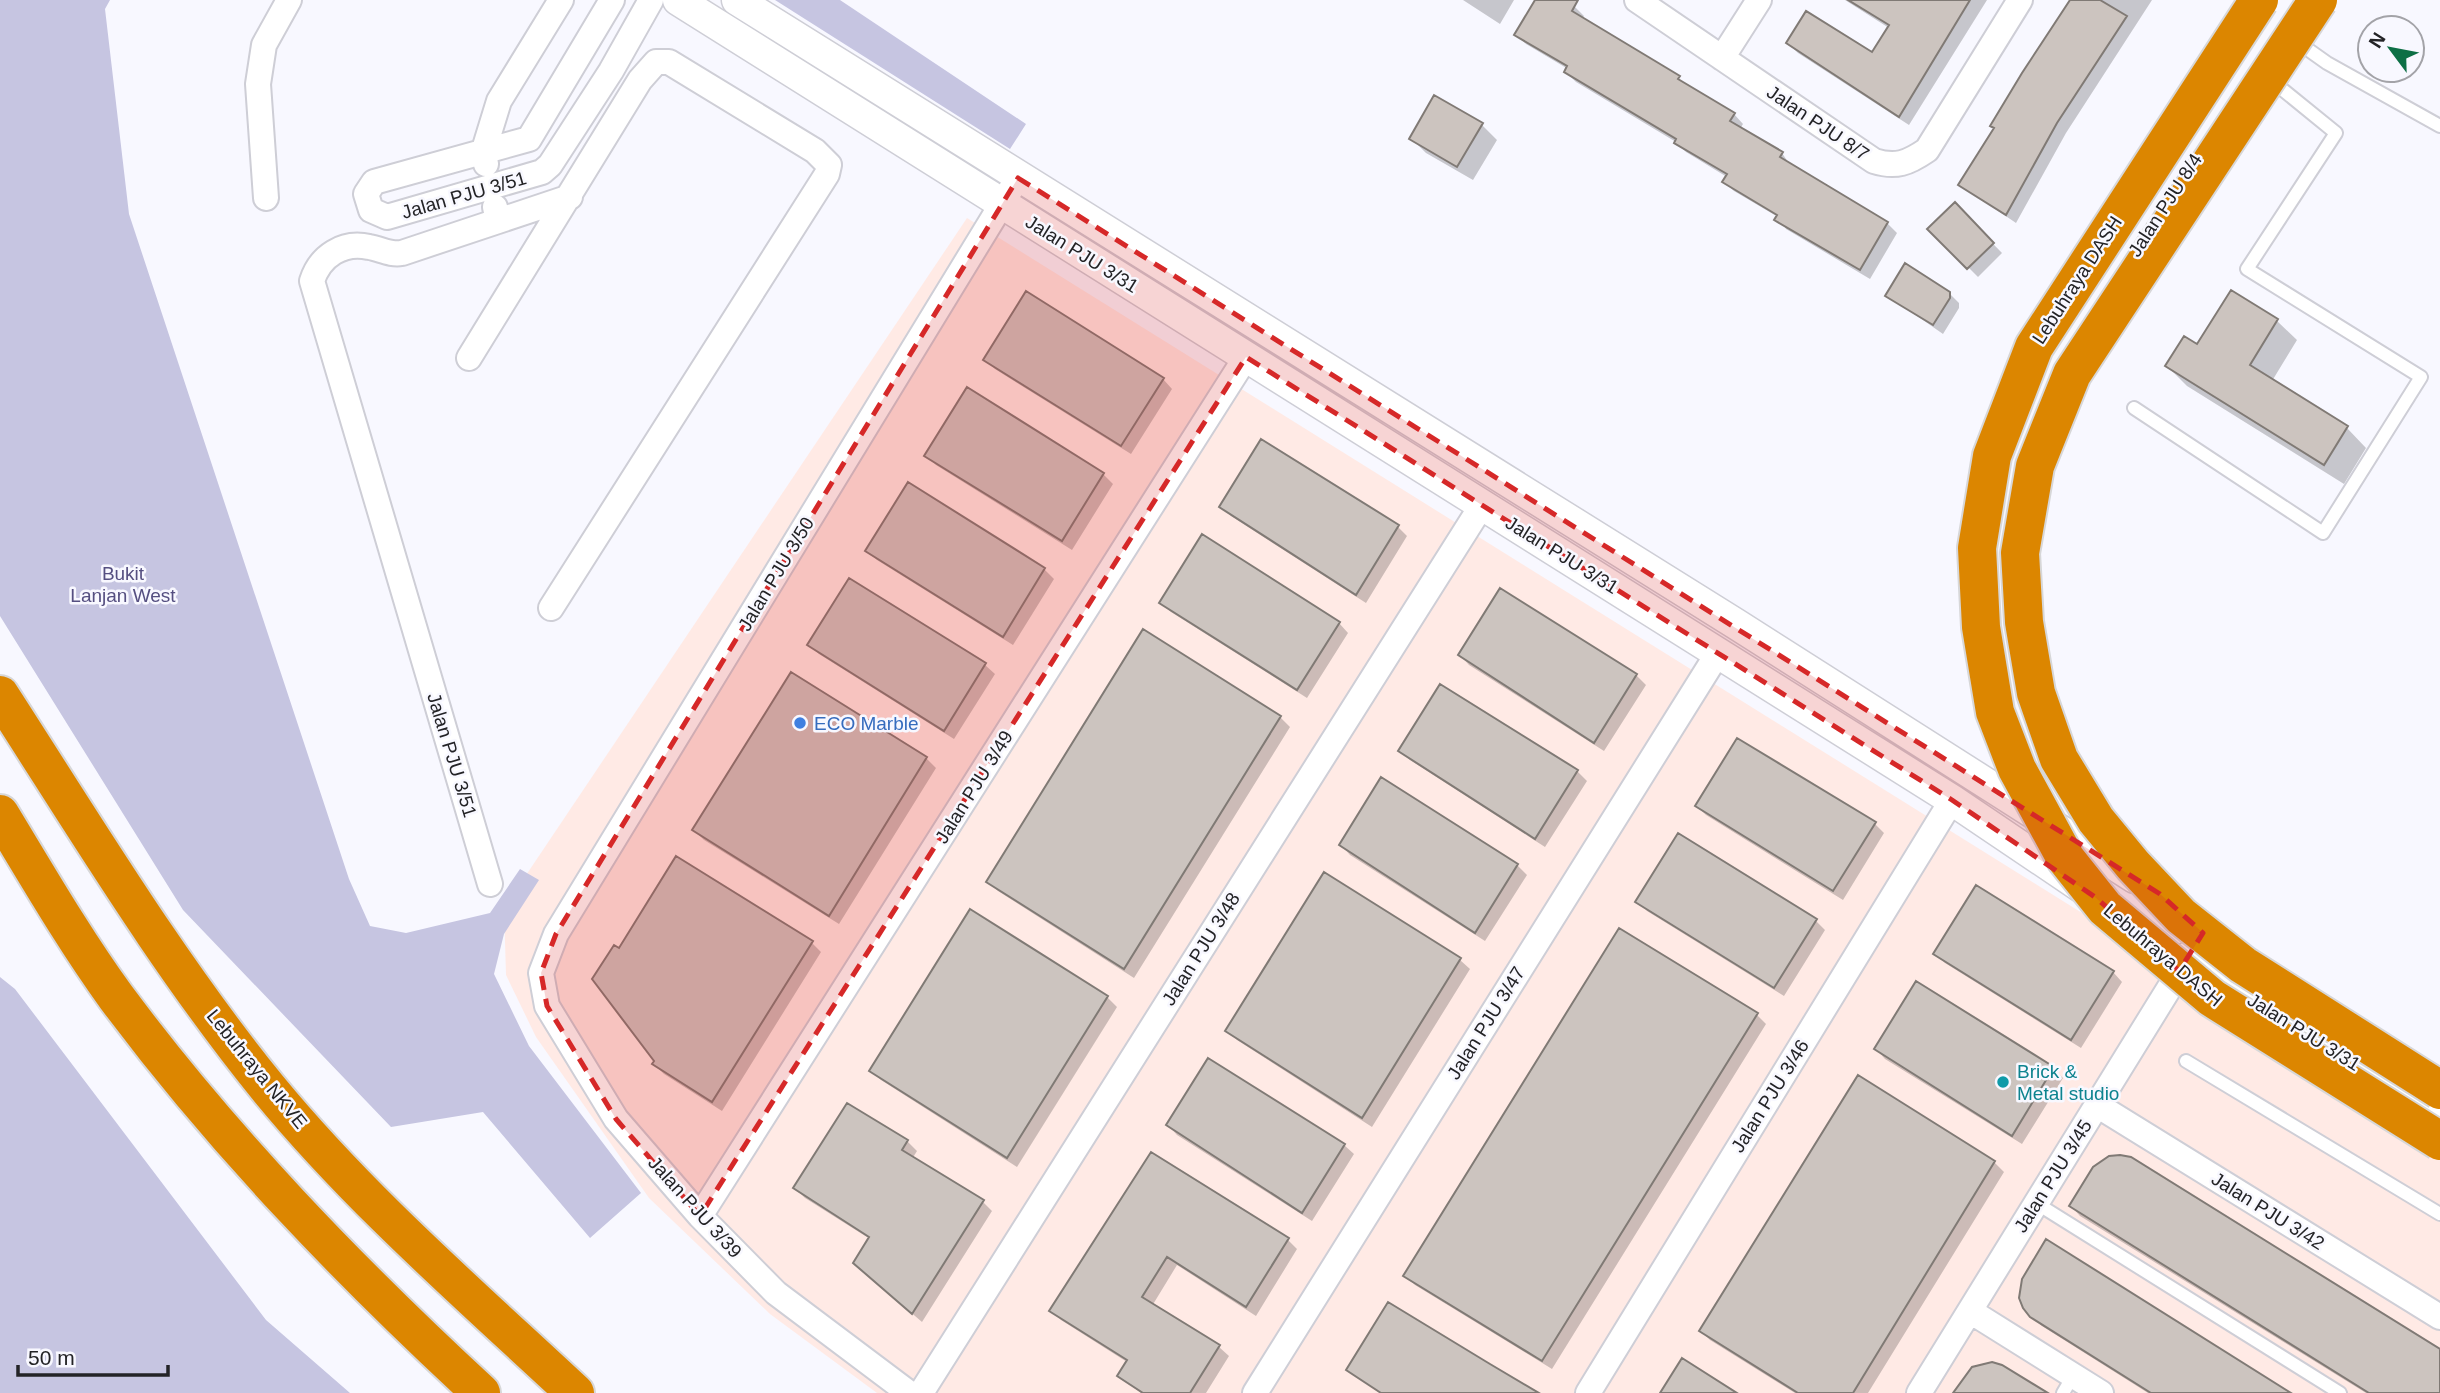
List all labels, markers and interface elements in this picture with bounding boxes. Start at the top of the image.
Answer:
north arrow [2356,14,2426,84]
text: N [2364,29,2390,52]
street label: Jalan PJU 8/7 [1763,81,1873,165]
street label: Jalan PJU 8/4 [2124,149,2206,260]
street label: Jalan PJU 3/51 [399,167,529,223]
street label: Jalan PJU 3/31 [1022,211,1142,297]
street label: Lebuhraya DASH [2028,212,2126,348]
street label: Jalan PJU 3/31 [1502,512,1622,598]
street label: Jalan PJU 3/50 [734,513,818,635]
park label: Bukit Lanjan West [70,563,176,606]
street label: Jalan PJU 3/51 [423,690,481,820]
place label: ECO Marble [814,713,919,734]
marker: ECO Marble [792,715,808,731]
street label: Jalan PJU 3/49 [931,727,1017,847]
street label: Jalan PJU 3/48 [1158,889,1244,1009]
street label: Lebuhraya DASH [2100,899,2226,1011]
street label: Jalan PJU 3/47 [1443,963,1529,1083]
street label: Jalan PJU 3/31 [2244,989,2364,1075]
street label: Lebuhraya NKVE [203,1005,311,1133]
street label: Jalan PJU 3/46 [1727,1036,1813,1156]
place label: Brick & Metal studio [2017,1061,2119,1104]
marker: Brick & Metal studio [1995,1074,2011,1090]
street label: Jalan PJU 3/45 [2010,1116,2096,1236]
street label: Jalan PJU 3/39 [644,1152,746,1262]
street label: Jalan PJU 3/42 [2208,1168,2328,1254]
scale bar [18,1334,168,1378]
text: 50 m [28,1346,75,1369]

